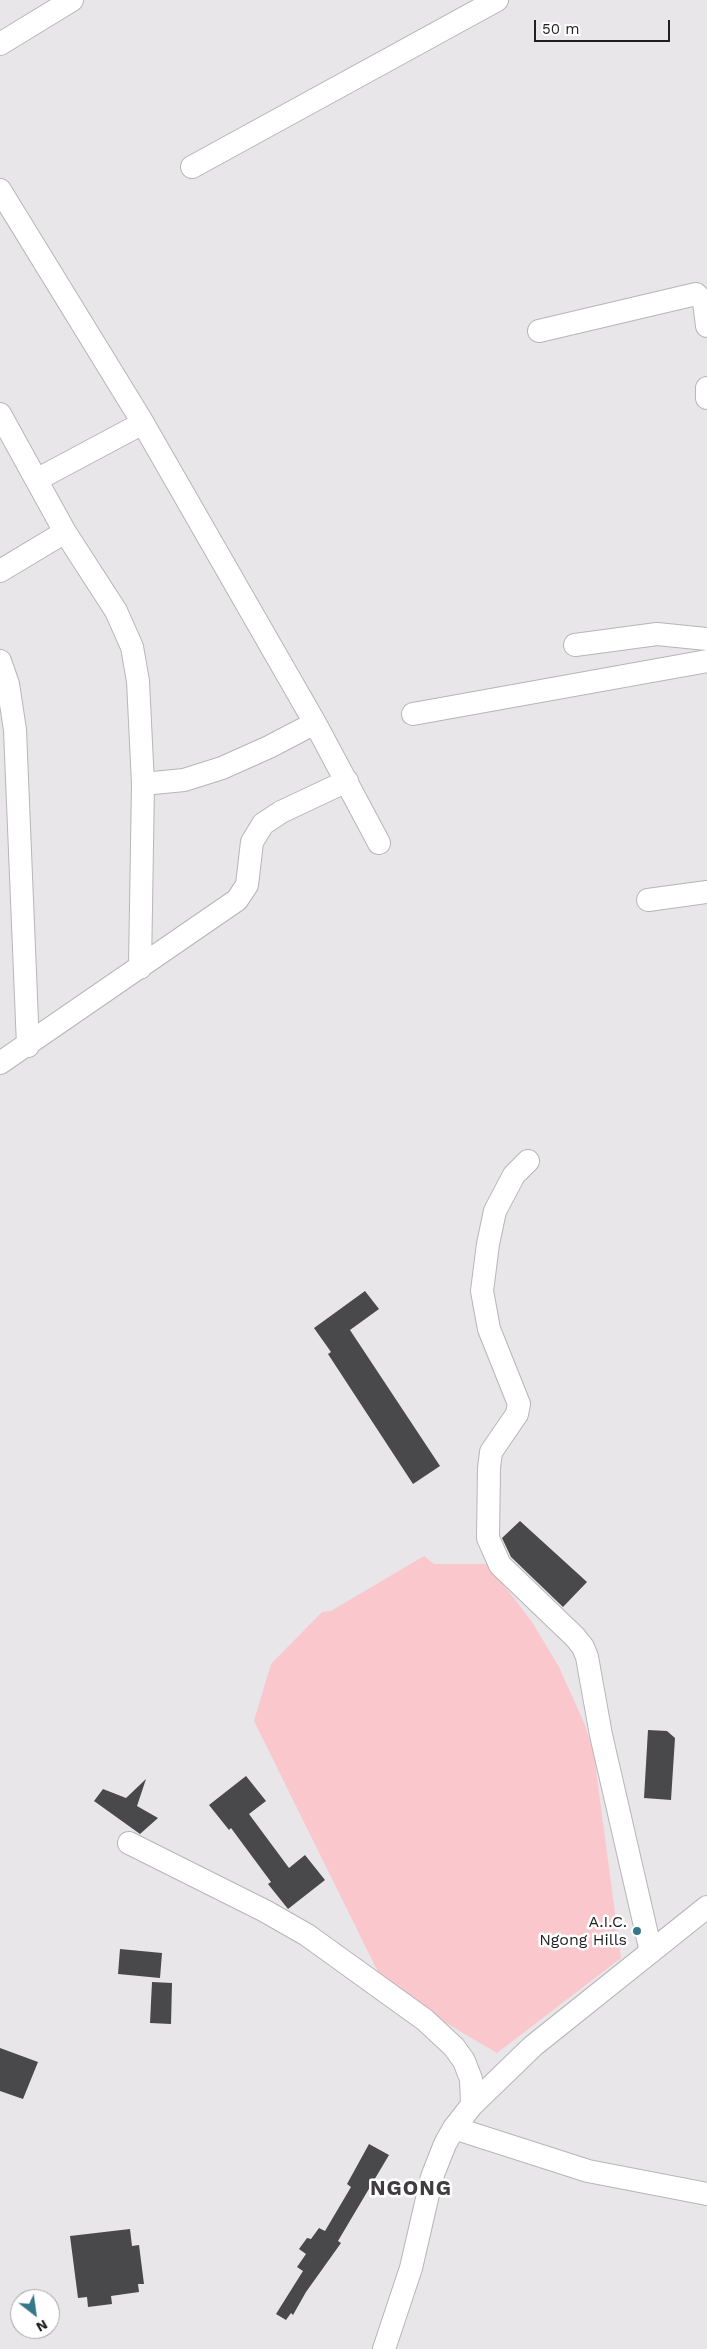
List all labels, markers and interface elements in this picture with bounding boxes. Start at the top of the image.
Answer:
scale bar [537,10,673,42]
text: 50 m [542,20,579,38]
place label: A.I.C. Ngong Hills [539,1912,627,1950]
marker: A.I.C. Ngong Hills [631,1925,643,1937]
district label: NGONG [369,2176,453,2202]
north arrow [10,2289,60,2339]
text: N [34,2317,50,2336]

